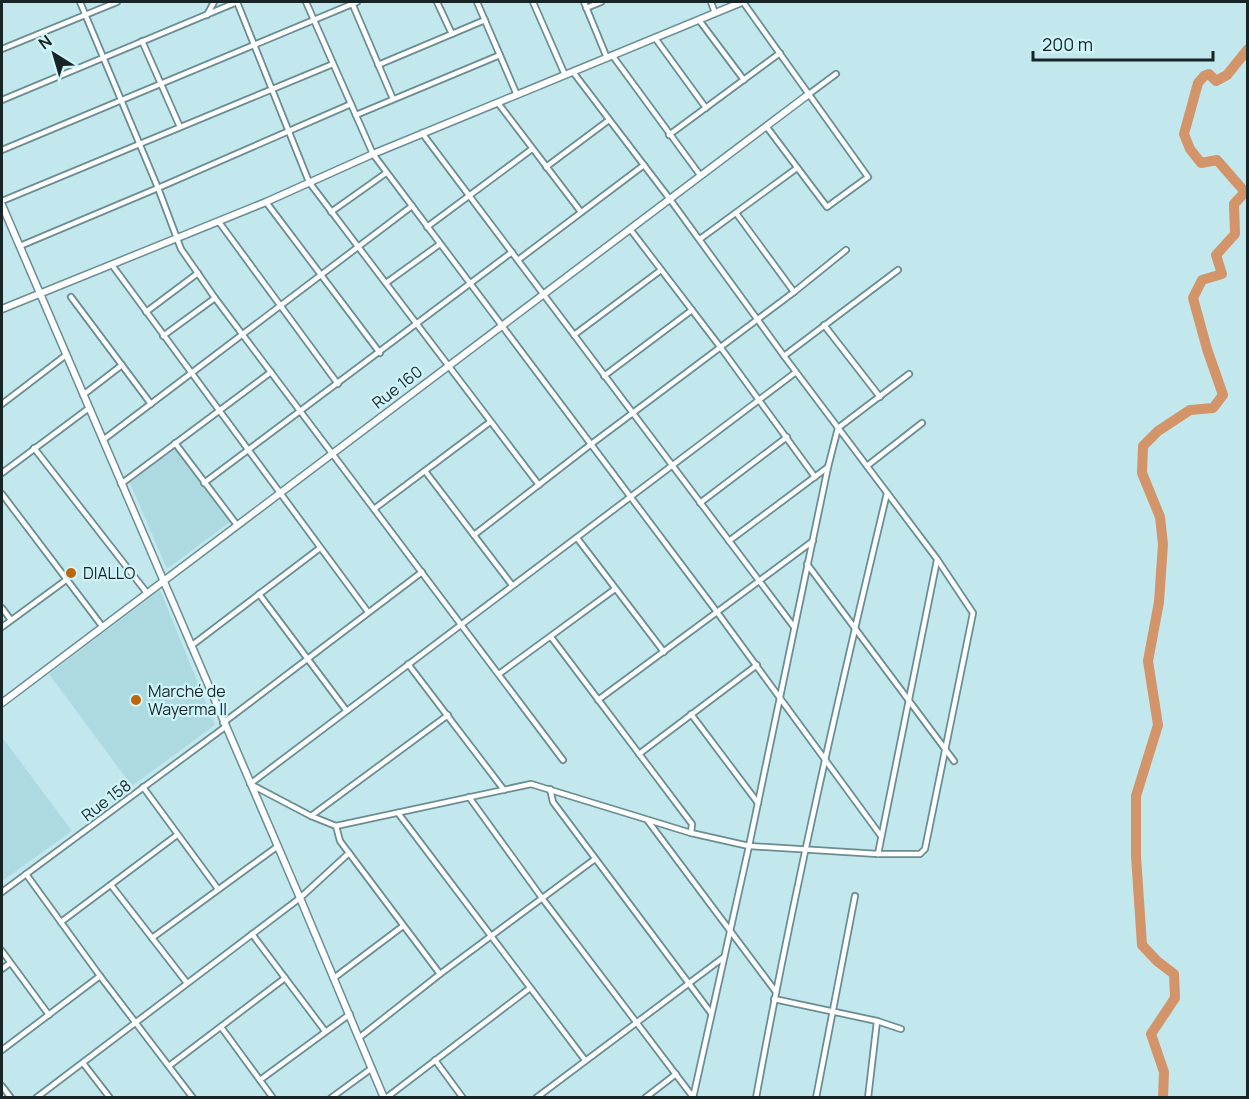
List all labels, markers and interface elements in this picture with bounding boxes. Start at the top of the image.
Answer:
north arrow [24,24,84,84]
scale bar [1033,24,1213,62]
text: N [34,30,56,54]
text: 200 m [1042,32,1093,56]
street label: Rue 160 [367,360,427,414]
place label: DIALLO [83,562,136,584]
marker: DIALLO [64,566,78,580]
place label: Marché de Wayerma II [148,680,227,720]
marker: Marché de Wayerma II [129,693,143,707]
street label: Rue 158 [77,774,135,826]

